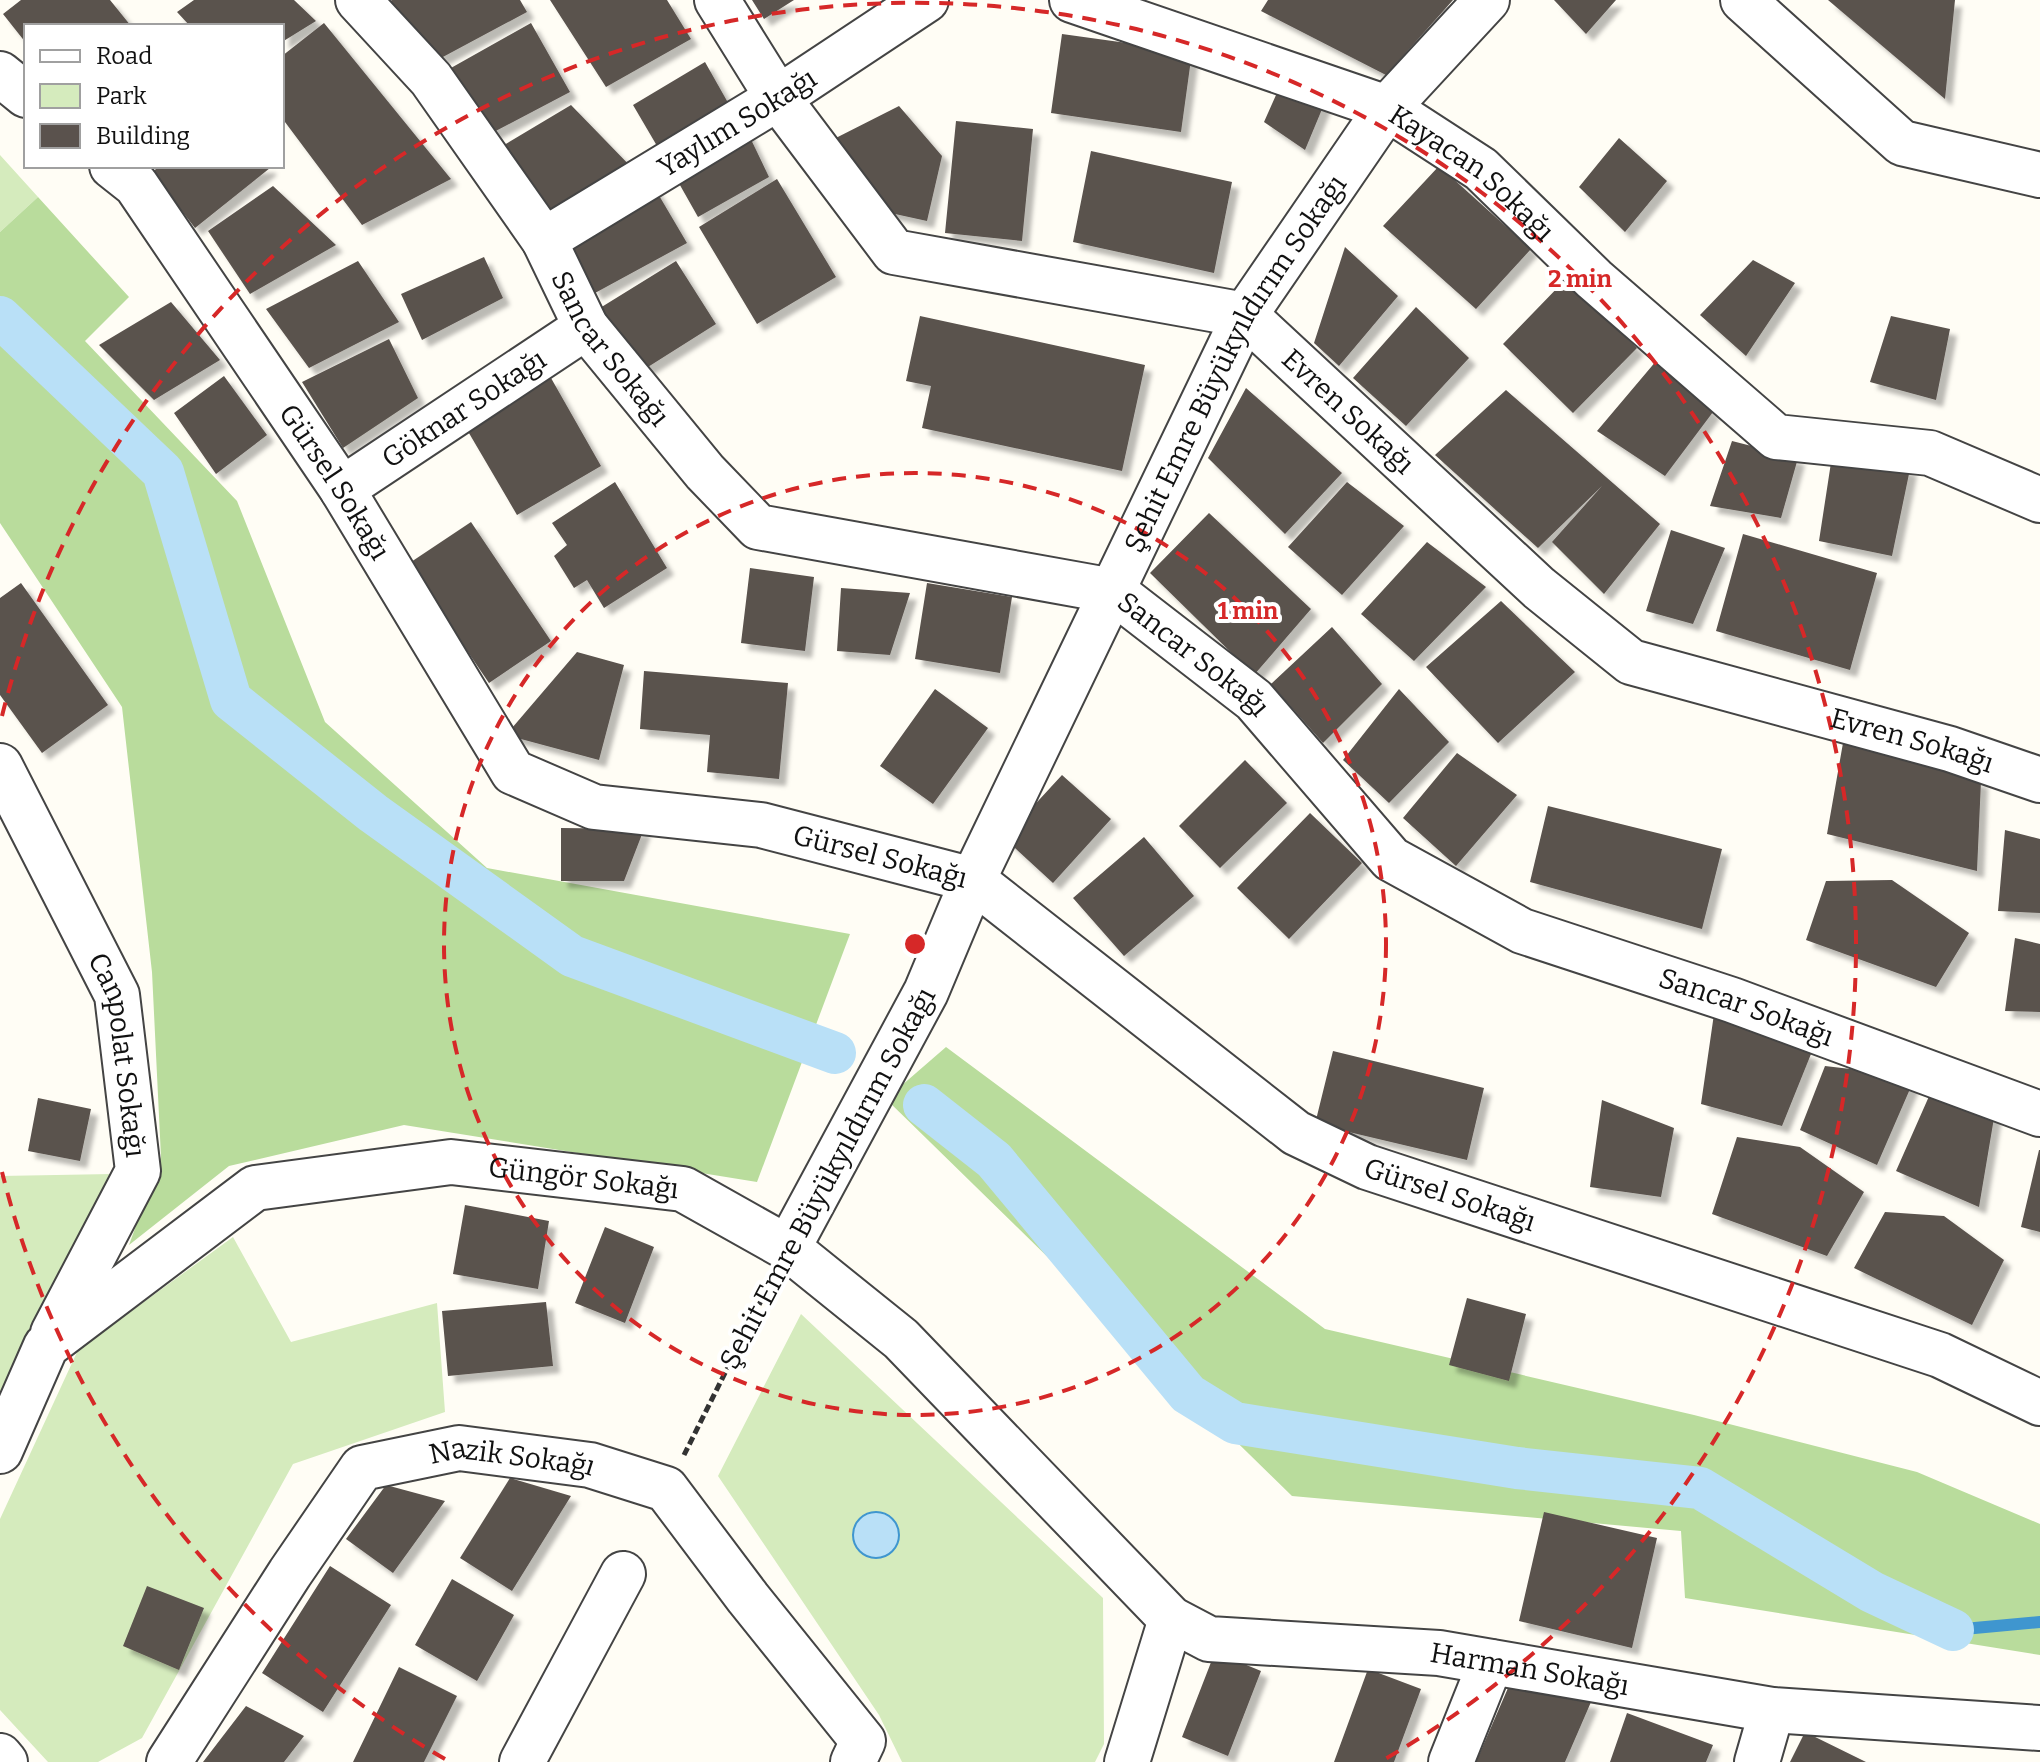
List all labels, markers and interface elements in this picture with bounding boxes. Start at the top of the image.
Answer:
legend [24,24,284,168]
text: Road [96,42,152,70]
street label: Yaylım Sokağı [652,61,823,184]
text: Park [96,82,147,110]
street label: Kayacan Sokağı [1383,98,1561,248]
text: Building [96,122,190,150]
street label: Şehit Emre Büyükyıldırım Sokağı [1117,169,1353,558]
text: 2 min [1548,265,1612,293]
street label: Sancar Sokağı [544,266,676,433]
street label: Göknar Sokağı [376,342,552,475]
street label: Evren Sokağı [1275,342,1421,481]
street label: Gürsel Sokağı [272,398,397,566]
street label: Sancar Sokağı [1111,585,1276,723]
text: 1 min [1218,597,1279,625]
street label: Evren Sokağı [1827,701,1998,780]
street label: Gürsel Sokağı [790,818,971,895]
centre of rings [901,930,929,958]
street label: Canpolat Sokağı [81,947,152,1159]
street label: Sancar Sokağı [1655,961,1838,1053]
street label: Şehit Emre Büyükyıldırım Sokağı [713,982,942,1375]
street label: Güngör Sokağı [487,1150,681,1205]
street label: Gürsel Sokağı [1360,1151,1540,1238]
street label: Nazik Sokağı [426,1431,599,1483]
street label: Harman Sokağı [1428,1636,1632,1702]

